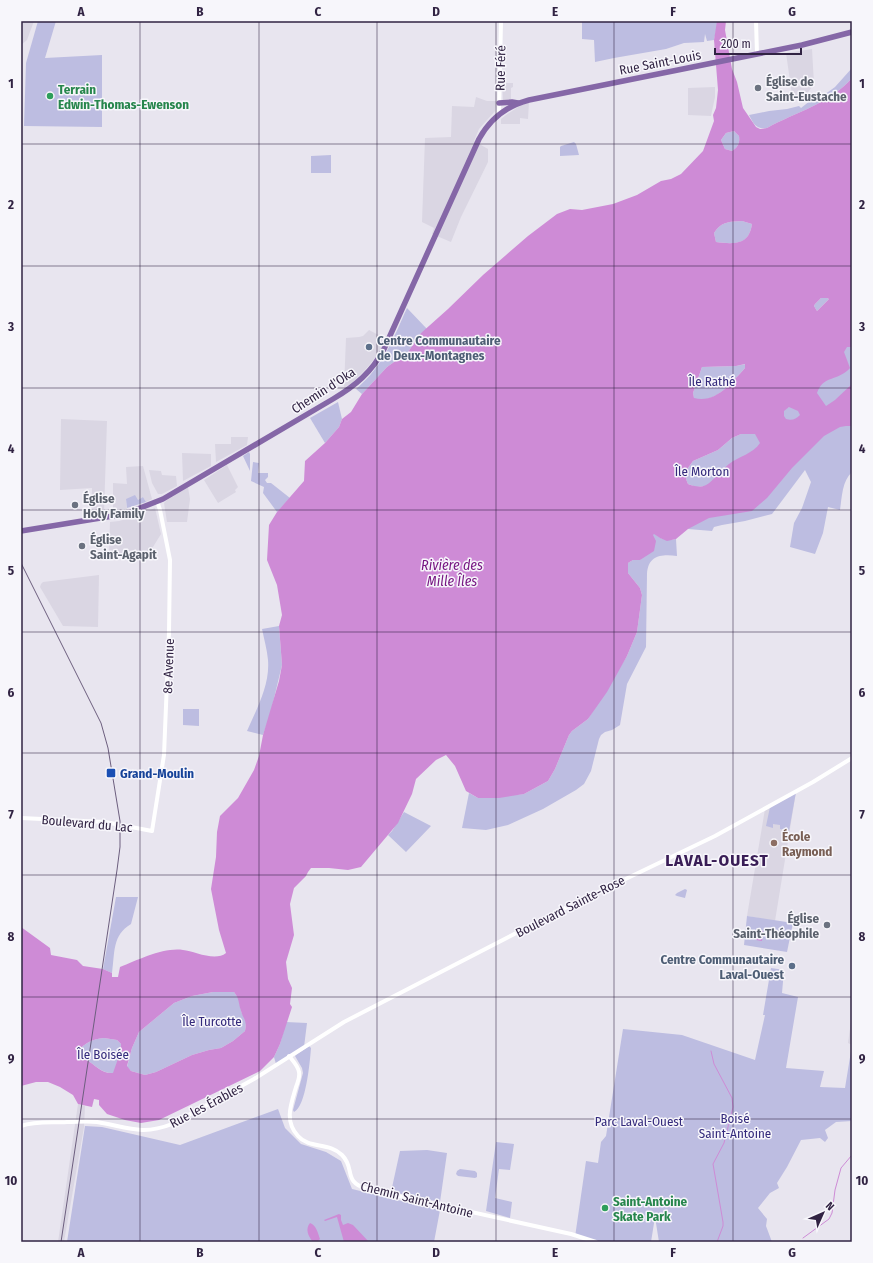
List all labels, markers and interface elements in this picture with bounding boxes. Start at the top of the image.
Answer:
text: A [76,4,85,19]
text: B [196,4,204,19]
text: C [315,4,322,19]
text: D [432,4,440,19]
text: E [552,4,558,19]
text: F [670,4,676,19]
text: G [788,4,796,19]
scale bar [715,30,801,56]
text: 200 m [721,37,751,51]
street label: Rue Féré [493,45,508,91]
street label: Rue Saint-Louis [618,47,703,78]
place label: Église de Saint-Eustache [766,73,847,104]
text: 1 [8,76,14,91]
text: 1 [859,76,865,91]
place label: Terrain Edwin-Thomas-Ewenson [58,82,189,112]
marker: Église de Saint-Eustache [753,83,763,93]
marker: Terrain Edwin-Thomas-Ewenson [45,91,55,101]
text: 2 [7,197,14,212]
text: 2 [858,197,865,212]
text: 3 [7,319,14,334]
text: 3 [858,319,865,334]
place label: Centre Communautaire de Deux-Montagnes [377,333,501,363]
marker: Centre Communautaire de Deux-Montagnes [364,342,374,352]
street label: Chemin d'Oka [289,364,358,417]
park label: Île Rathé [687,374,736,389]
text: 4 [8,441,15,456]
text: 4 [859,441,866,456]
park label: Île Morton [674,464,729,479]
place label: Église Holy Family [83,490,145,521]
marker: Église Holy Family [70,500,80,510]
place label: Église Saint-Agapit [90,531,157,562]
marker: Église Saint-Agapit [77,541,87,551]
water label: Rivière des Mille Îles [421,557,483,590]
text: 5 [8,563,14,578]
text: 5 [859,563,865,578]
street label: 8e Avenue [160,638,177,694]
text: 6 [8,685,15,700]
text: 6 [859,685,866,700]
place label: Grand-Moulin [120,766,194,781]
marker: Grand-Moulin [105,767,117,779]
text: 7 [8,807,14,822]
text: 7 [859,807,865,822]
street label: Boulevard du Lac [41,812,133,835]
place label: École Raymond [782,828,832,859]
marker: École Raymond [769,838,779,848]
district label: LAVAL-OUEST [665,850,769,871]
street label: Boulevard Sainte-Rose [513,872,627,940]
place label: Église Saint-Théophile [733,910,819,941]
marker: Église Saint-Théophile [822,920,832,930]
text: 8 [8,929,15,944]
text: 8 [859,929,866,944]
place label: Centre Communautaire Laval-Ouest [660,952,784,982]
marker: Centre Communautaire Laval-Ouest [787,961,797,971]
park label: Île Turcotte [181,1014,242,1029]
park label: Île Boisée [76,1047,129,1062]
text: 9 [8,1051,15,1066]
text: 9 [859,1051,866,1066]
street label: Rue les Érables [167,1080,246,1131]
park label: Boisé Saint-Antoine [699,1111,771,1141]
park label: Parc Laval-Ouest [595,1114,684,1129]
text: 10 [5,1173,17,1188]
text: 10 [856,1173,868,1188]
street label: Chemin Saint-Antoine [359,1178,475,1221]
north arrow [803,1193,843,1233]
place label: Saint-Antoine Skate Park [613,1194,688,1224]
text: N [823,1199,837,1213]
marker: Saint-Antoine Skate Park [600,1203,610,1213]
text: A [76,1245,85,1260]
text: B [196,1245,204,1260]
text: C [315,1245,322,1260]
text: D [432,1245,440,1260]
text: E [552,1245,558,1260]
text: F [670,1245,676,1260]
text: G [788,1245,796,1260]

